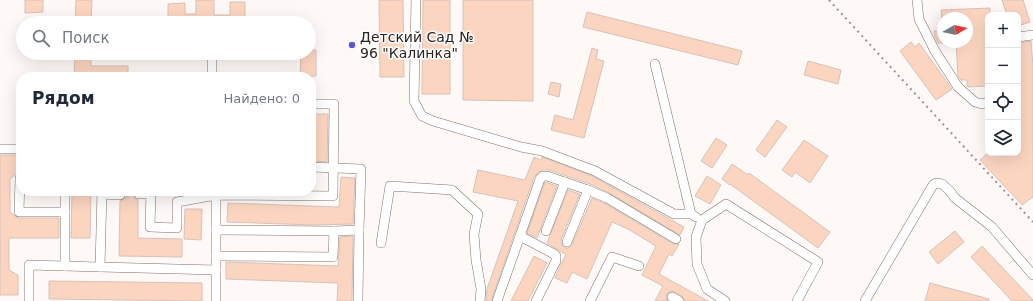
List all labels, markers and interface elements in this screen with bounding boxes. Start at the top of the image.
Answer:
north arrow [937,12,973,48]
map controls [985,12,1021,156]
button: + [985,12,1021,48]
search box [16,16,316,60]
icon: search [30,27,52,49]
text: Поиск [62,29,110,47]
place label: Детский Сад № 96 "Калинка" [360,29,474,61]
marker: Детский Сад № 96 "Калинка" [347,40,357,50]
button: − [985,48,1021,84]
button: locate [985,84,1021,120]
text: Рядом [32,88,95,108]
text: Найдено: 0 [224,91,300,106]
button: layers [985,120,1021,156]

